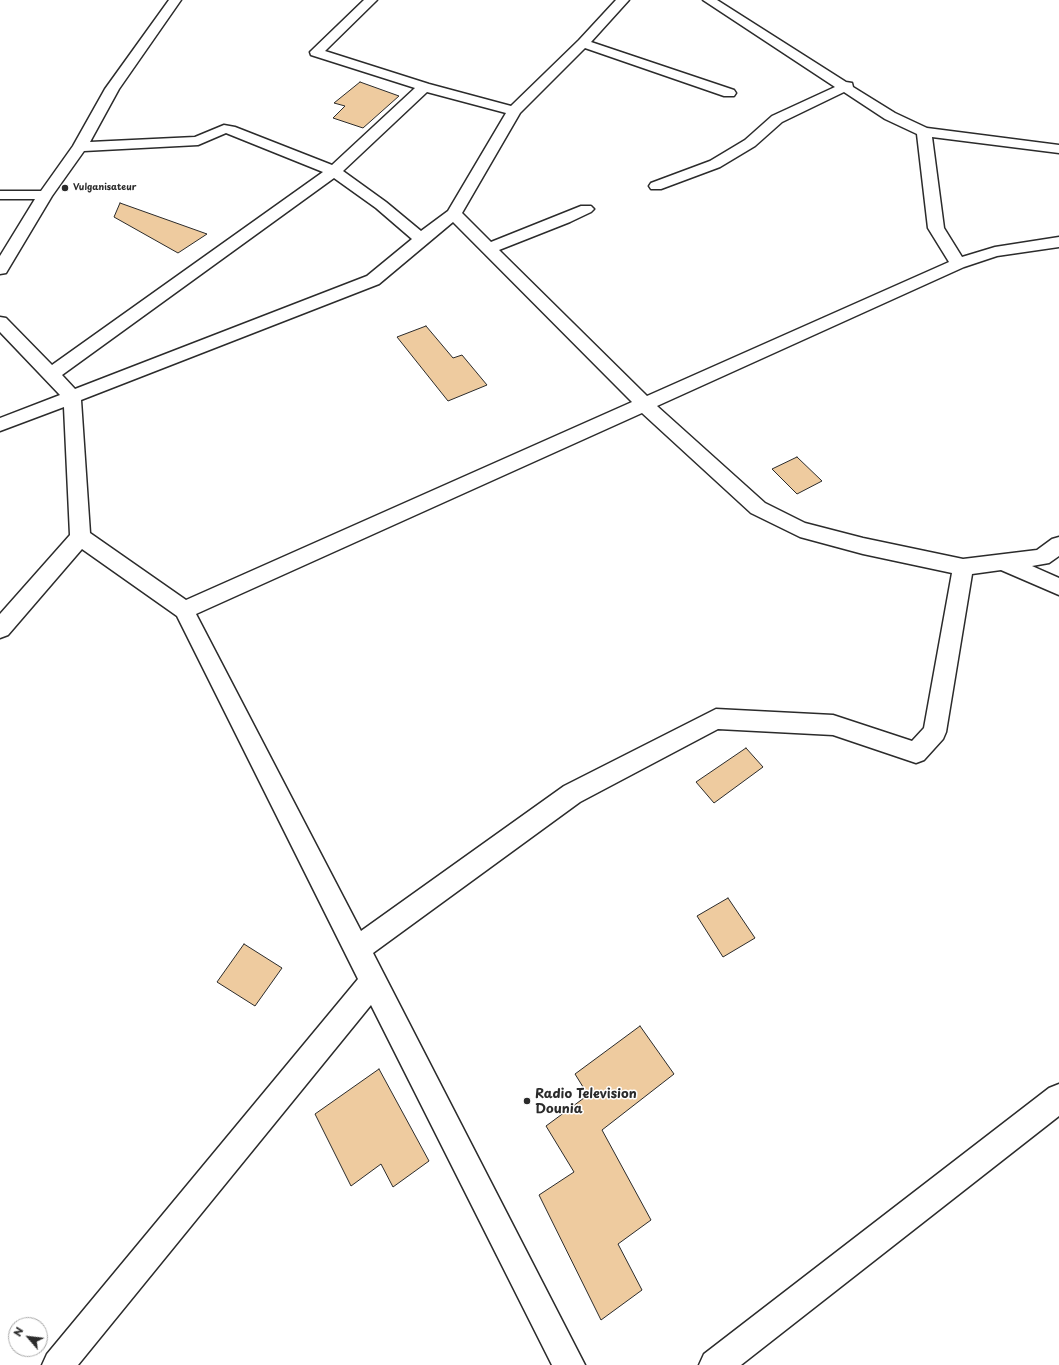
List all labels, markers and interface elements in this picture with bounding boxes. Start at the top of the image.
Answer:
marker: Vulganisateur [60,183,70,193]
place label: Vulganisateur [73,183,136,193]
place label: Radio Television Dounia [535,1086,637,1117]
marker: Radio Television Dounia [522,1096,532,1106]
north arrow [8,1317,48,1357]
text: N [8,1324,27,1339]

